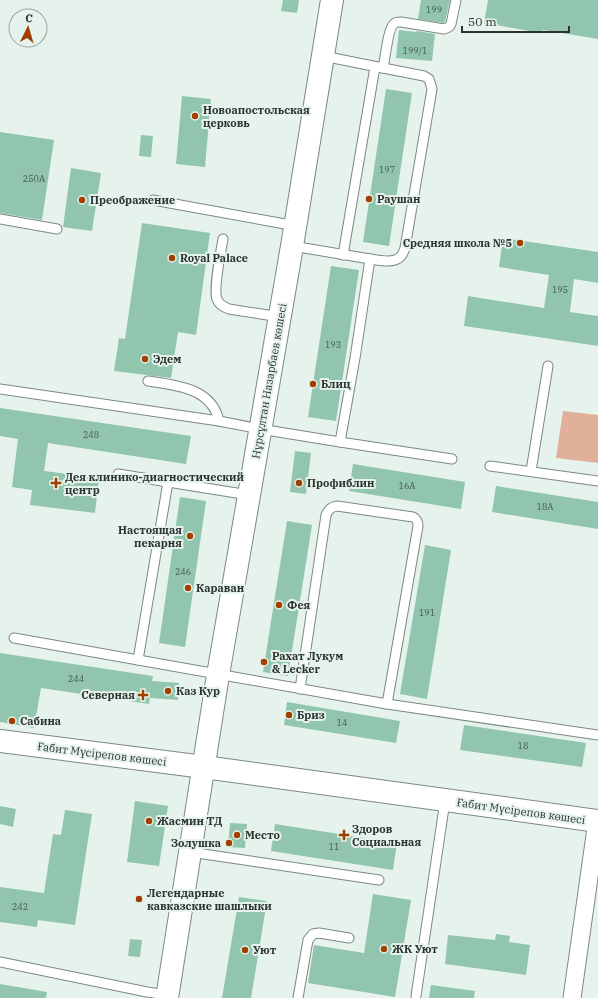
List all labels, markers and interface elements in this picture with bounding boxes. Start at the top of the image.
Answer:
house number: 199 [426,4,442,15]
north arrow [8,8,48,48]
scale bar [462,8,569,34]
text: С [25,11,33,25]
text: 50 m [468,14,497,29]
house number: 199/1 [403,45,427,56]
place label: Новоапостольская церковь [203,103,310,130]
marker: Новоапостольская церковь [190,111,200,121]
house number: 197 [379,164,395,175]
house number: 250А [23,173,46,184]
place label: Раушан [377,192,421,206]
place label: Преображение [90,193,175,207]
marker: Раушан [364,194,374,204]
marker: Преображение [77,195,87,205]
place label: Средняя школа №5 [403,236,512,250]
marker: Средняя школа №5 [515,238,525,248]
place label: Royal Palace [180,251,248,265]
marker: Royal Palace [167,253,177,263]
house number: 195 [552,284,568,295]
street label: Нұрсұлтан Назарбаев көшесі [248,302,290,460]
house number: 193 [325,339,341,350]
place label: Эдем [153,352,181,366]
marker: Эдем [140,354,150,364]
place label: Блиц [321,377,351,391]
marker: Блиц [308,379,318,389]
house number: 248 [83,429,99,440]
place label: Дея клинико-диагностический центр [65,470,245,497]
place label: Профиблин [307,476,375,490]
marker: Дея клинико-диагностический центр [50,477,62,489]
marker: Профиблин [294,478,304,488]
house number: 16А [399,480,416,491]
house number: 18А [537,501,554,512]
place label: Настоящая пекарня [118,523,182,550]
marker: Настоящая пекарня [185,531,195,541]
house number: 246 [175,566,191,577]
place label: Караван [196,581,245,595]
marker: Караван [183,583,193,593]
place label: Фея [287,598,311,612]
marker: Фея [274,600,284,610]
house number: 191 [419,607,435,618]
place label: Рахат Лукум & Lecker [272,649,343,676]
marker: Рахат Лукум & Lecker [259,657,269,667]
house number: 244 [68,673,84,684]
place label: Каз Кур [176,684,220,698]
marker: Каз Кур [163,686,173,696]
place label: Северная [81,688,135,702]
marker: Северная [138,690,148,700]
place label: Бриз [297,708,325,722]
marker: Бриз [284,710,294,720]
place label: Сабина [20,714,61,728]
marker: Сабина [7,716,17,726]
house number: 14 [337,717,347,728]
street label: Ғабит Мүсірепов көшесі [37,739,168,769]
house number: 18 [518,740,528,751]
street label: Ғабит Мүсірепов көшесі [456,795,587,827]
place label: Жасмин ТД [157,814,223,828]
marker: Жасмин ТД [144,816,154,826]
place label: Здоров Социальная [352,822,421,849]
place label: Место [245,828,280,842]
marker: Место [232,830,242,840]
marker: Здоров Социальная [339,830,349,840]
place label: Золушка [171,836,221,850]
marker: Золушка [224,838,234,848]
house number: 11 [329,841,339,852]
place label: Легендарные кавказские шашлыки [147,886,272,913]
marker: Легендарные кавказские шашлыки [134,894,144,904]
house number: 242 [12,901,28,912]
place label: ЖК Уют [392,942,438,956]
place label: Уют [253,943,277,957]
marker: ЖК Уют [379,944,389,954]
marker: Уют [240,945,250,955]

